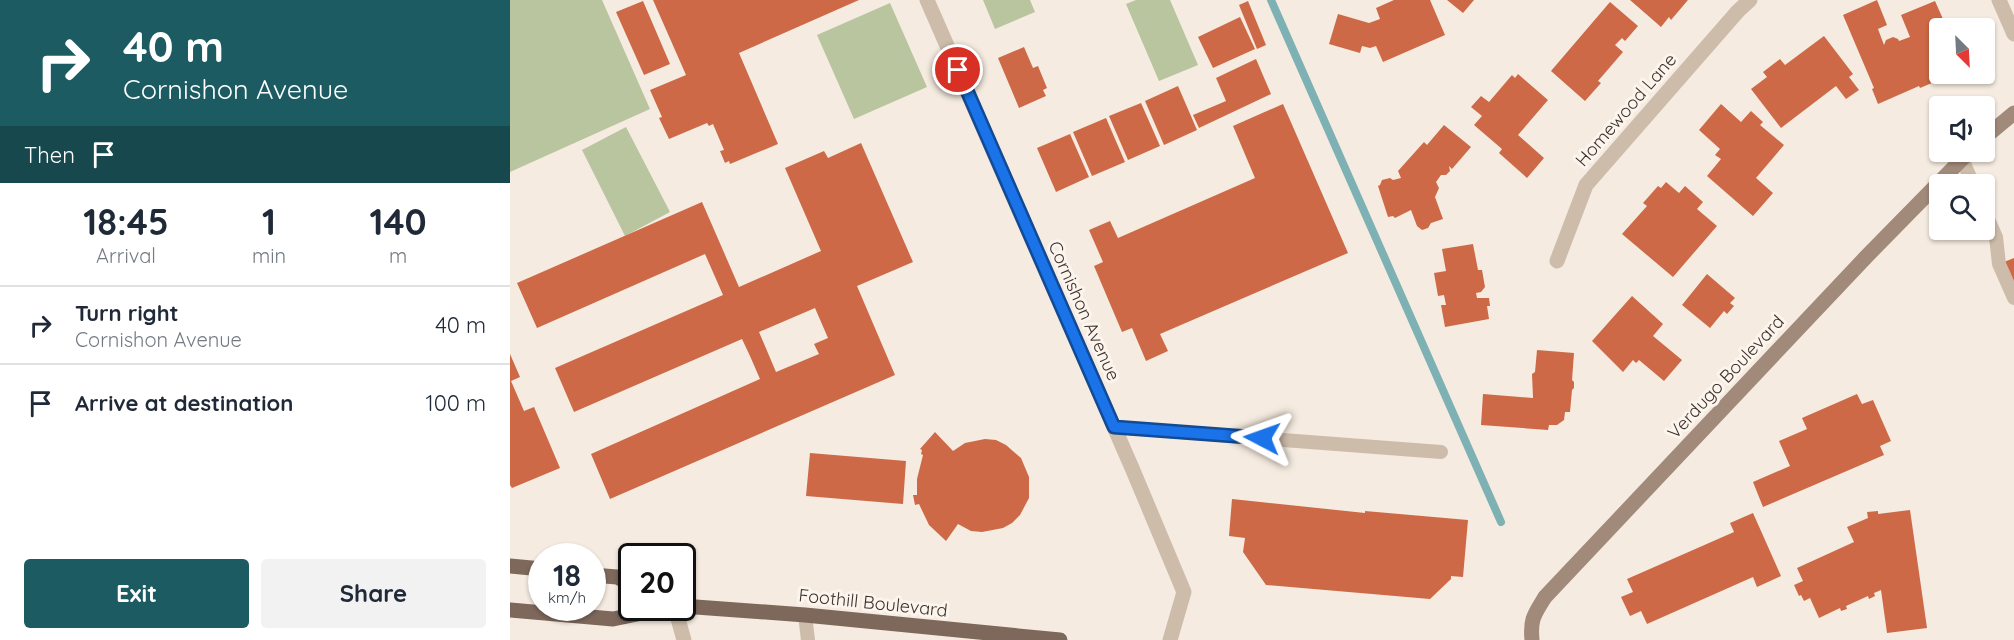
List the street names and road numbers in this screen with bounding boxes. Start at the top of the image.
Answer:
street label: Homewood Lane [1570,48,1681,171]
street label: Cornishon Avenue [1043,237,1126,384]
street label: Verdugo Boulevard [1662,310,1789,443]
street label: Foothill Boulevard [797,583,949,622]

